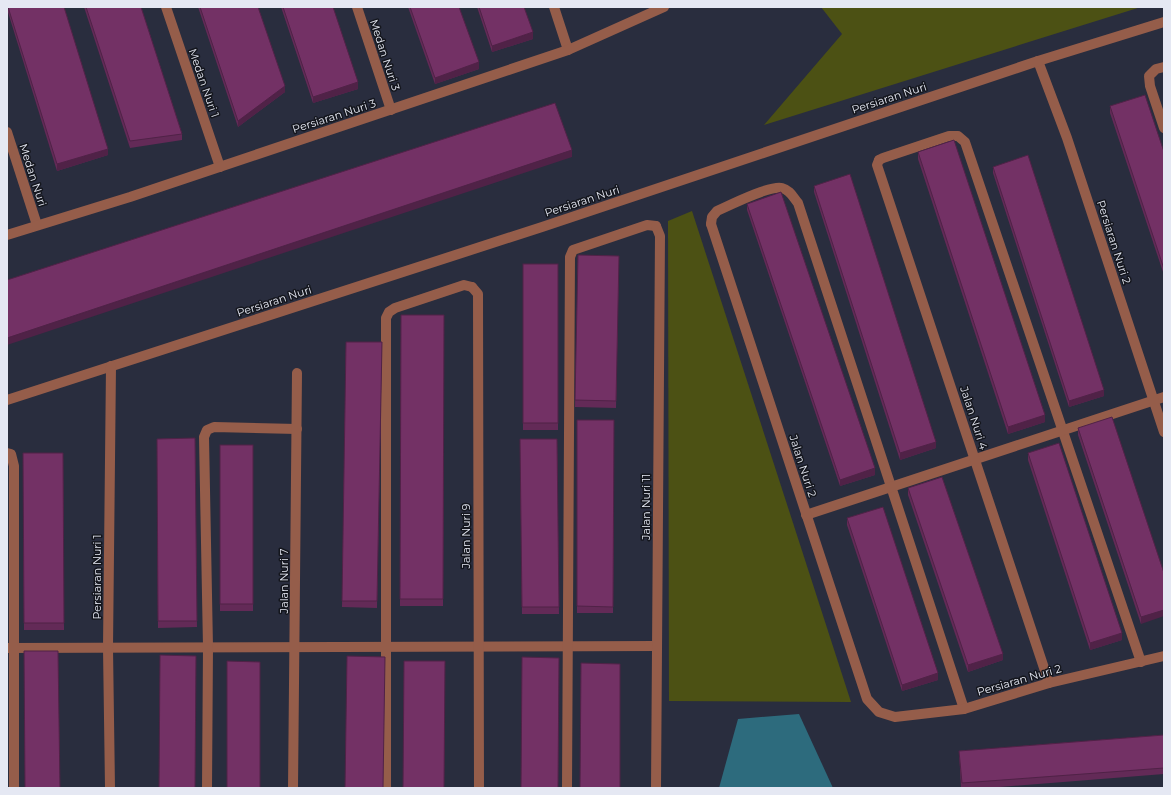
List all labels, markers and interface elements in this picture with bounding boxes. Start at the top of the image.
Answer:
street label: Medan Nuri 3 [367,18,403,92]
street label: Medan Nuri 1 [186,47,222,119]
street label: Persiaran Nuri [850,79,928,117]
street label: Persiaran Nuri 3 [290,96,378,136]
street label: Medan Nuri [16,142,50,208]
street label: Persiaran Nuri [543,182,621,220]
street label: Persiaran Nuri 2 [1094,198,1134,286]
street label: Persiaran Nuri [235,282,313,320]
street label: Jalan Nuri 4 [957,384,991,452]
street label: Jalan Nuri 2 [786,432,820,499]
street label: Jalan Nuri 11 [639,474,653,541]
street label: Jalan Nuri 9 [459,503,473,569]
street label: Persiaran Nuri 1 [90,535,104,619]
street label: Jalan Nuri 7 [277,549,291,614]
street label: Persiaran Nuri 2 [975,661,1063,699]

